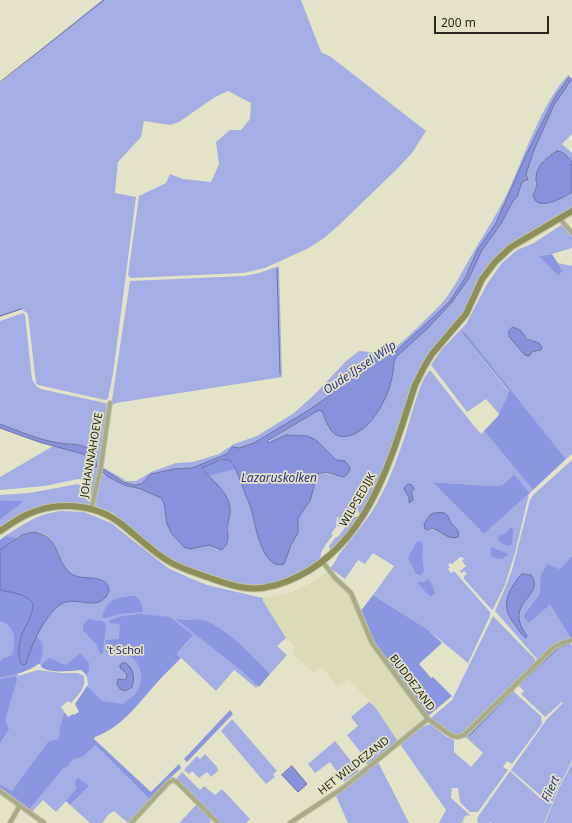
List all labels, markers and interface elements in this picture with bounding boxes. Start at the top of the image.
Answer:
scale bar [436,8,551,34]
text: 200 m [441,14,476,31]
water label: Oude IJssel Wilp [321,338,399,398]
street label: JOHANNAHOEVE [78,411,106,499]
street label: WILPSEDIJK [337,471,379,529]
water label: Lazaruskolken [241,472,317,486]
park label: 't Schol [107,644,143,658]
street label: BUDDEZAND [387,652,437,714]
street label: HET WILDEZAND [316,734,392,798]
water label: Fliert [539,774,563,804]

